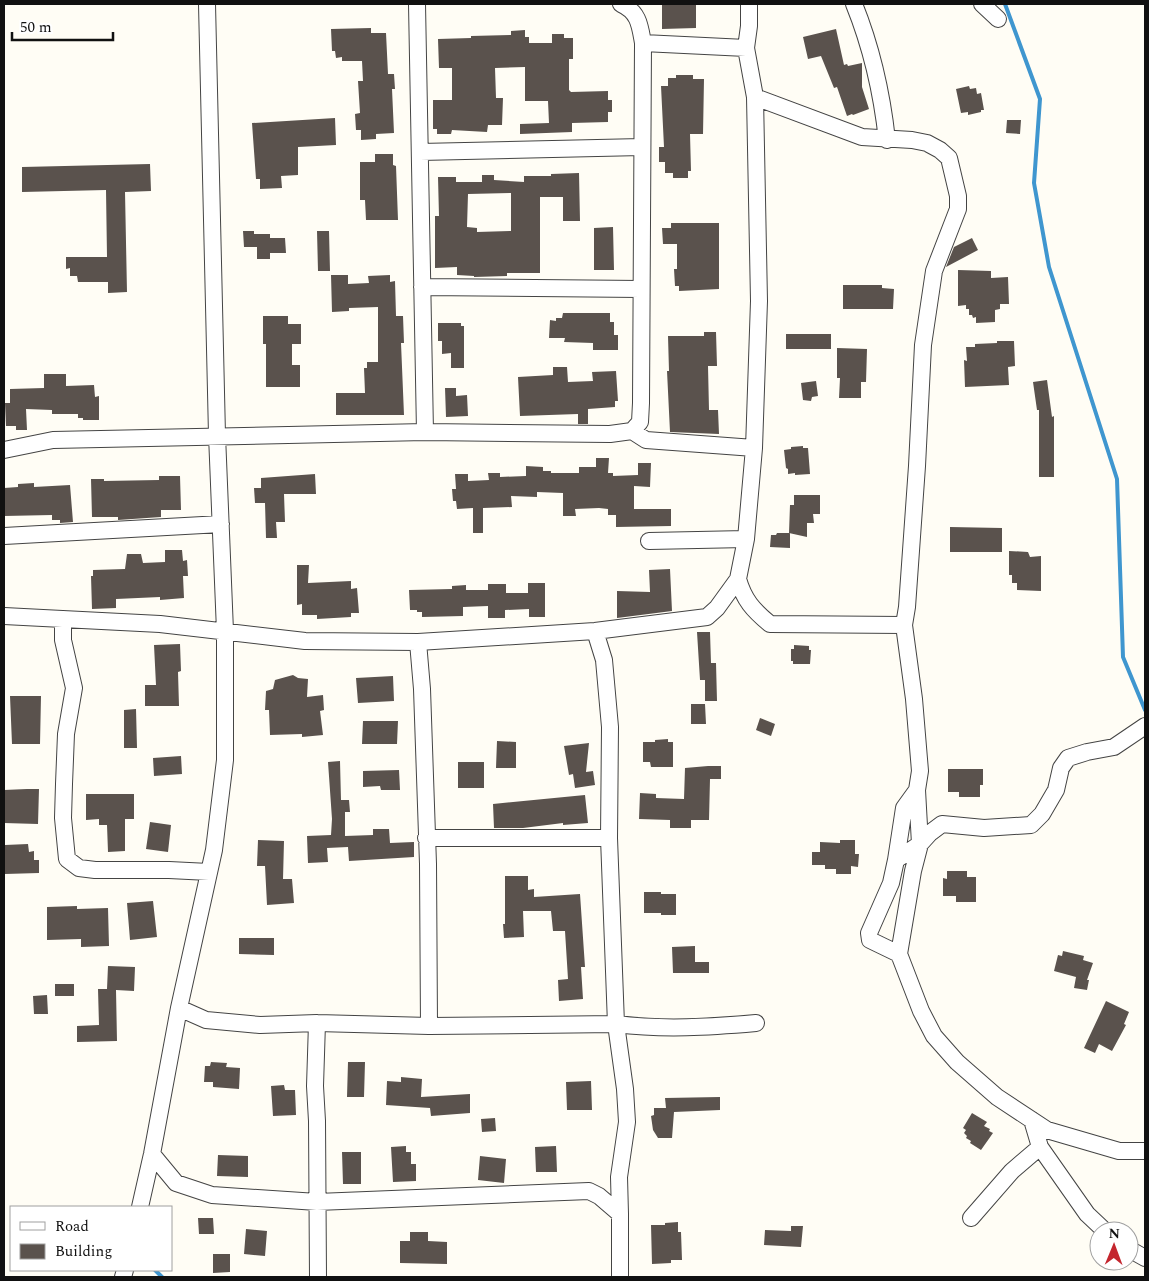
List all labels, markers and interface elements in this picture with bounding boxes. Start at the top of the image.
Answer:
scale bar [12,10,114,42]
text: 50 m [20,16,52,39]
legend [10,1206,172,1271]
text: Road [55,1215,89,1238]
north arrow [1089,1221,1139,1271]
text: N [1108,1223,1120,1244]
text: Building [55,1240,112,1263]

